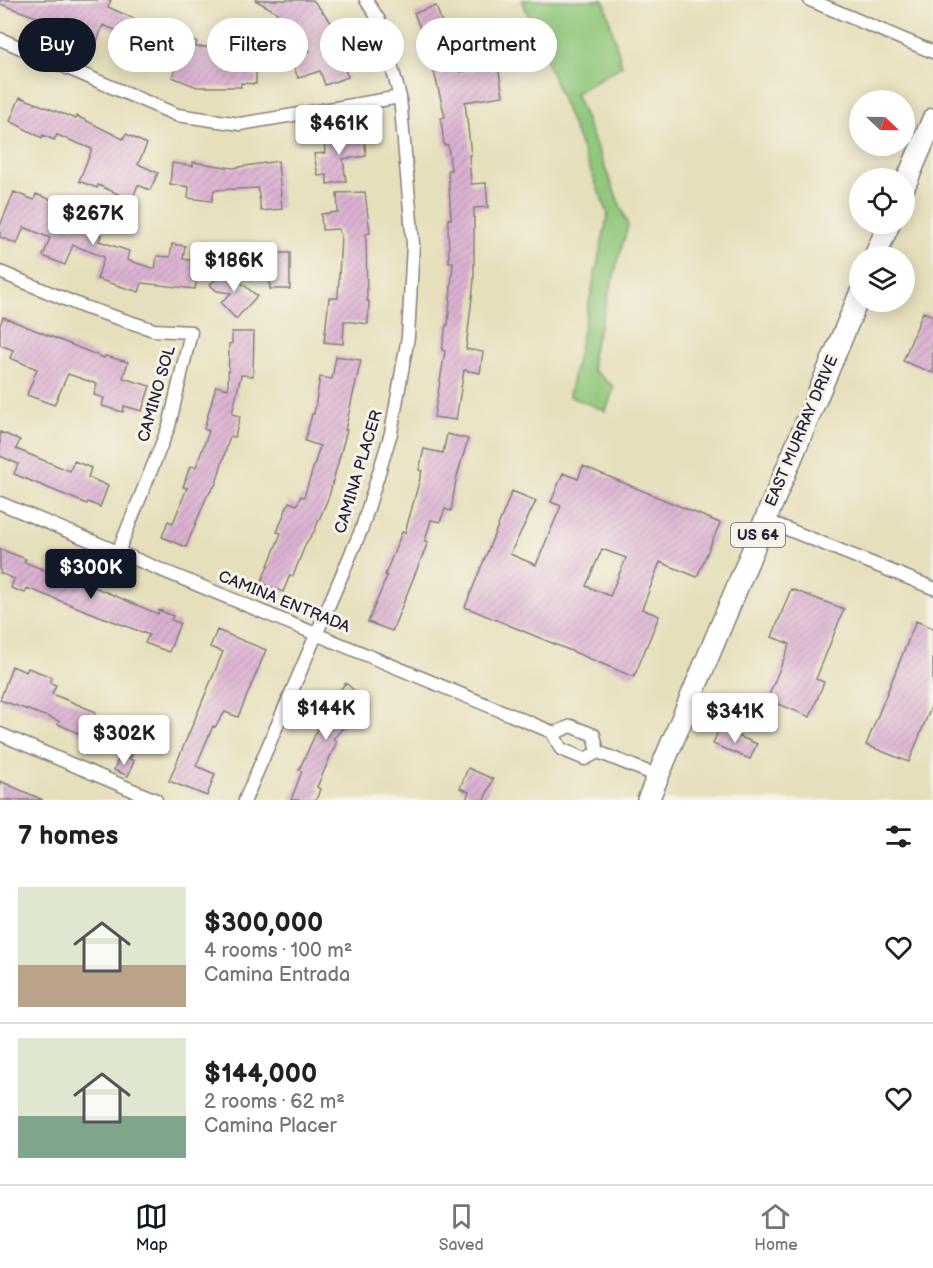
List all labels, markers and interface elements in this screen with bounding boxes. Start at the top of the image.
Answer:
chip: Buy [18,18,96,72]
chip: Rent [108,18,195,72]
chip: Filters [207,18,308,72]
chip: New [320,18,404,72]
chip: Apartment [416,18,557,72]
north arrow [849,90,915,156]
map controls [849,90,915,312]
pin: $461K [297,105,381,156]
text: $461K [309,112,369,136]
button: locate [849,168,915,234]
pin: $267K [51,195,135,246]
text: $267K [62,202,124,226]
pin: $186K [192,242,276,293]
button: layers [849,246,915,312]
text: $186K [204,249,264,273]
street label: CAMINO SOL [134,343,180,444]
street label: EAST MURRAY DRIVE [762,353,842,509]
street label: CAMINA PLACER [331,408,387,536]
road number: US 64 [731,523,785,547]
pin: $300K [49,549,133,600]
text: $300K [59,556,123,580]
street label: CAMINA ENTRADA [215,567,353,637]
pin: $144K [284,690,368,741]
pin: $341K [693,693,777,744]
text: $144K [297,697,355,721]
text: $341K [706,700,764,724]
pin: $302K [82,715,166,766]
text: $302K [93,722,155,746]
icon: filters [882,820,915,853]
text: 7 homes [18,821,118,852]
text: $300,000 [204,908,323,939]
icon: home [66,911,138,983]
icon: heart [882,931,915,964]
text: 4 rooms · 100 m² [204,939,352,963]
text: Camina Entrada [204,963,350,987]
text: $144,000 [204,1059,317,1090]
icon: home [66,1062,138,1134]
icon: heart [882,1082,915,1115]
text: 2 rooms · 62 m² [204,1090,345,1114]
text: Camina Placer [204,1114,337,1138]
tab: Map [135,1200,168,1255]
tab: Saved [439,1200,484,1255]
tab: Home [754,1200,798,1255]

